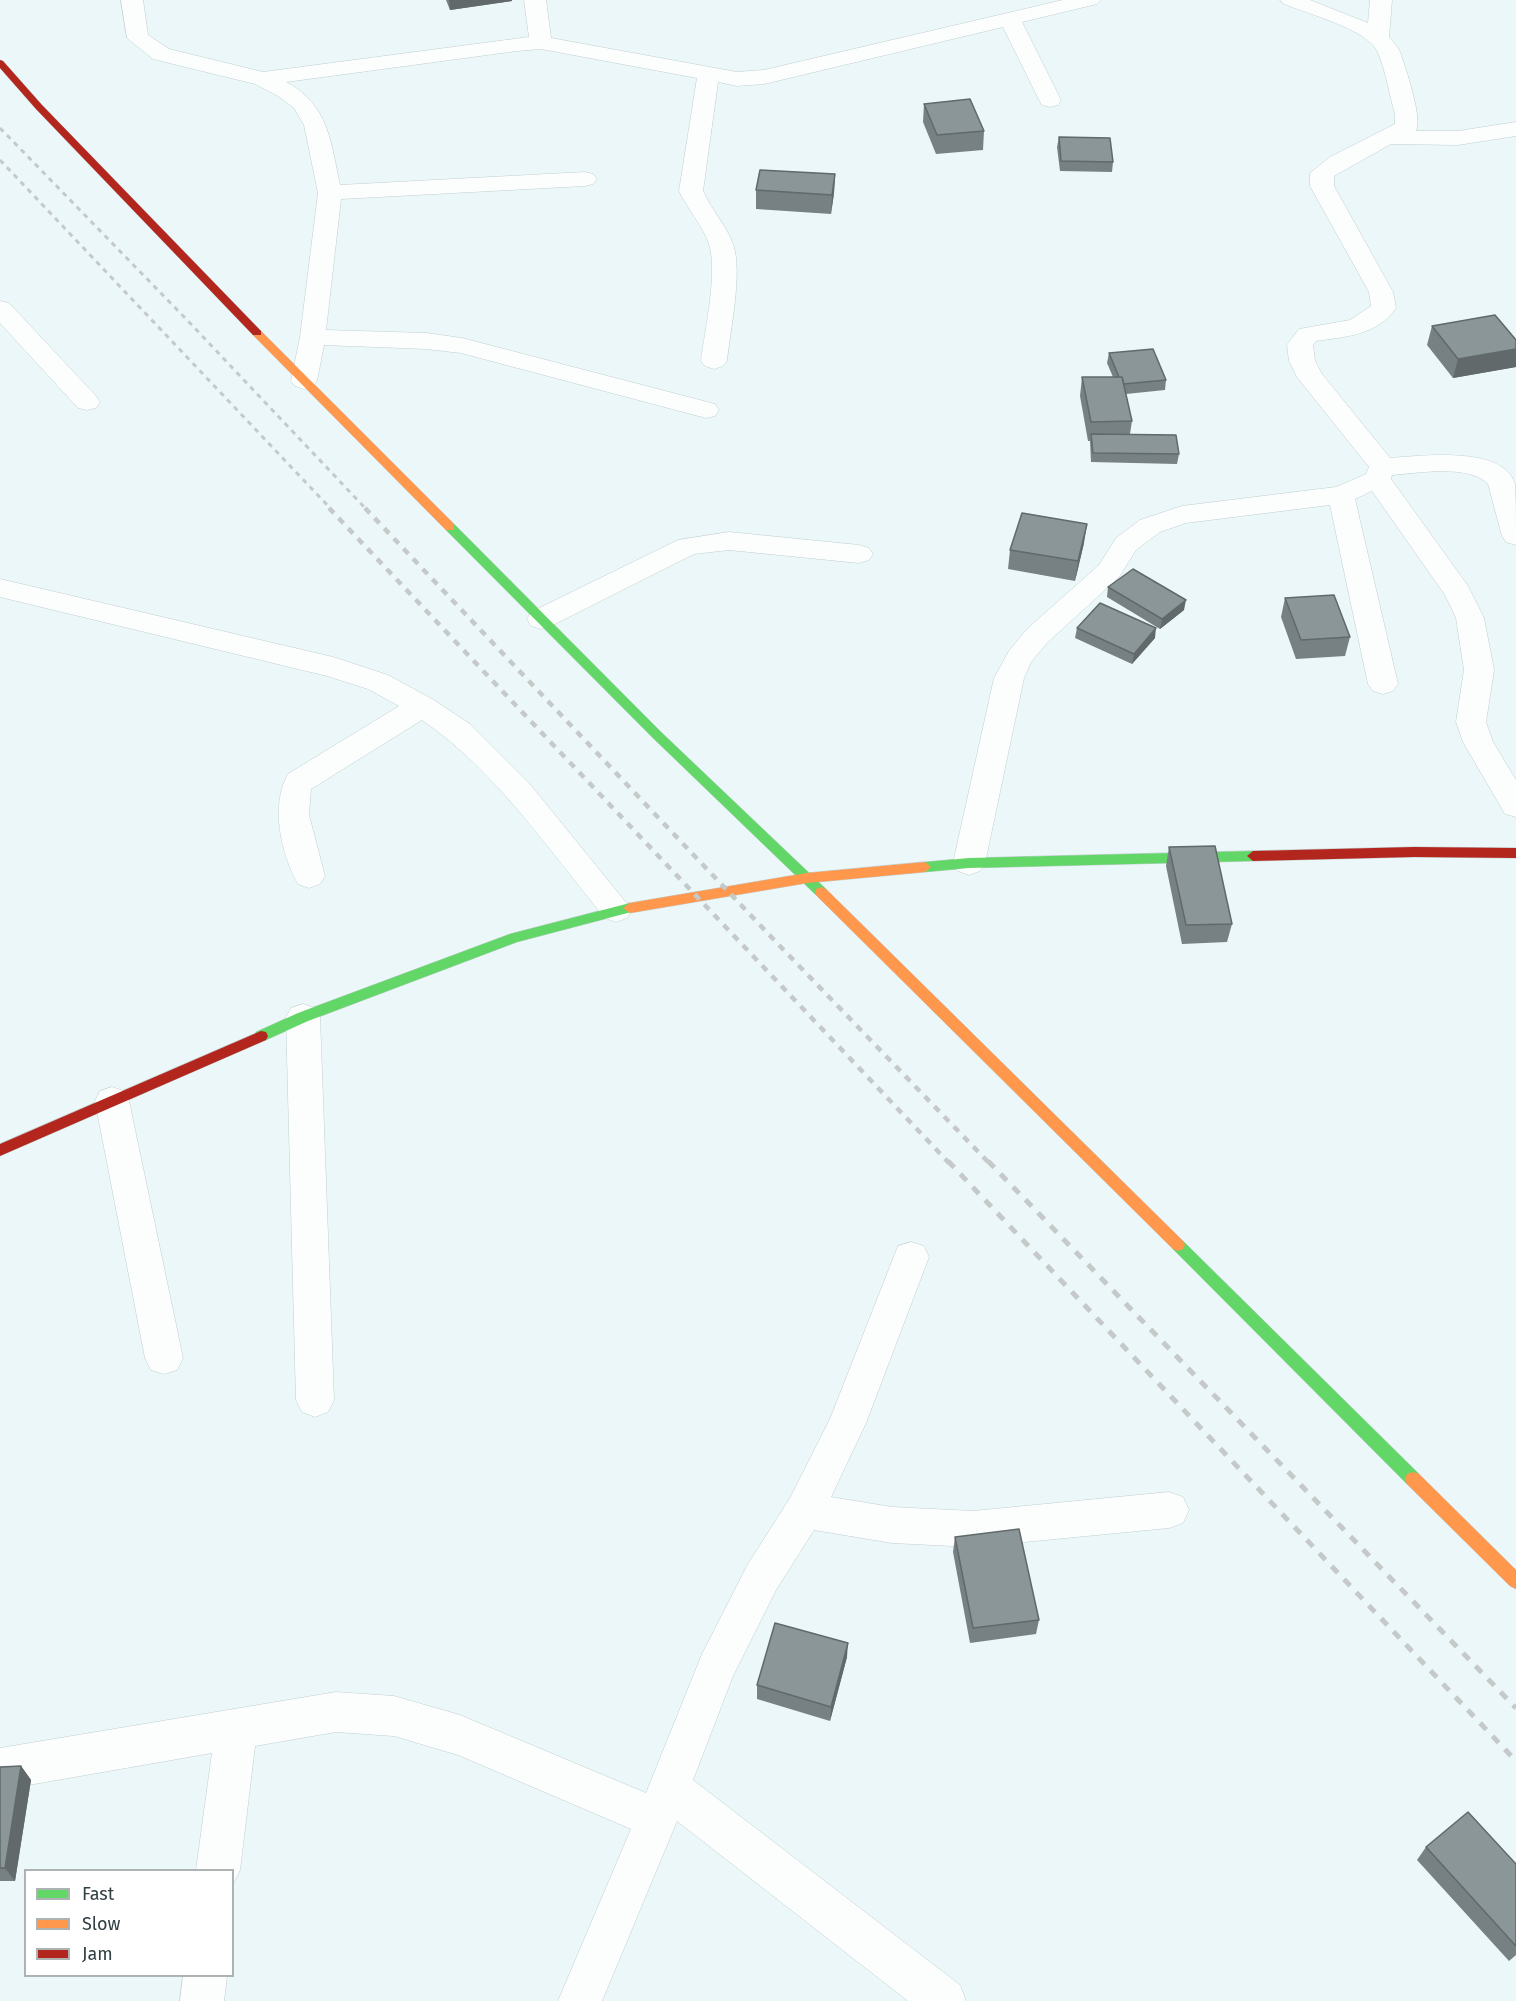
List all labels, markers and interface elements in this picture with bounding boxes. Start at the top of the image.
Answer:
legend [24,1869,234,1977]
text: Fast [82,1883,114,1905]
text: Slow [82,1913,120,1935]
text: Jam [82,1943,113,1965]

